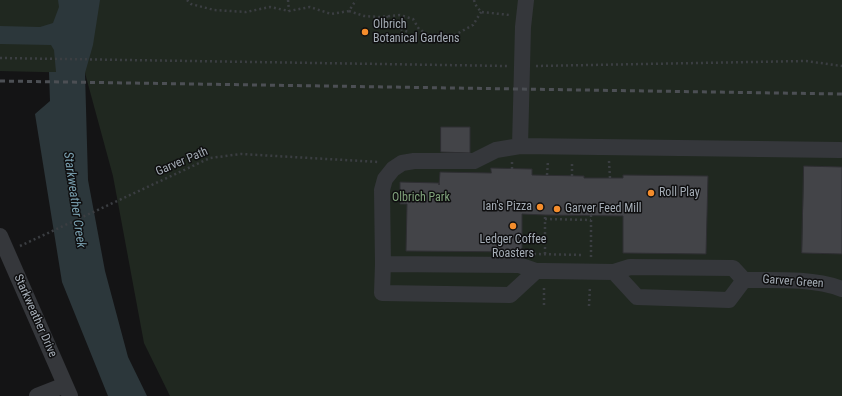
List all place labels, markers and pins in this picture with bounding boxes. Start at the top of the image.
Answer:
place label: Olbrich Botanical Gardens [373,18,459,46]
marker: Olbrich Botanical Gardens [360,27,370,37]
place label: Roll Play [659,186,700,200]
marker: Roll Play [646,188,656,198]
place label: Ian's Pizza [483,200,532,214]
marker: Ian's Pizza [535,202,545,212]
place label: Garver Feed Mill [565,202,642,216]
marker: Garver Feed Mill [552,204,562,214]
marker: Ledger Coffee Roasters [508,221,518,231]
place label: Ledger Coffee Roasters [480,233,546,261]

